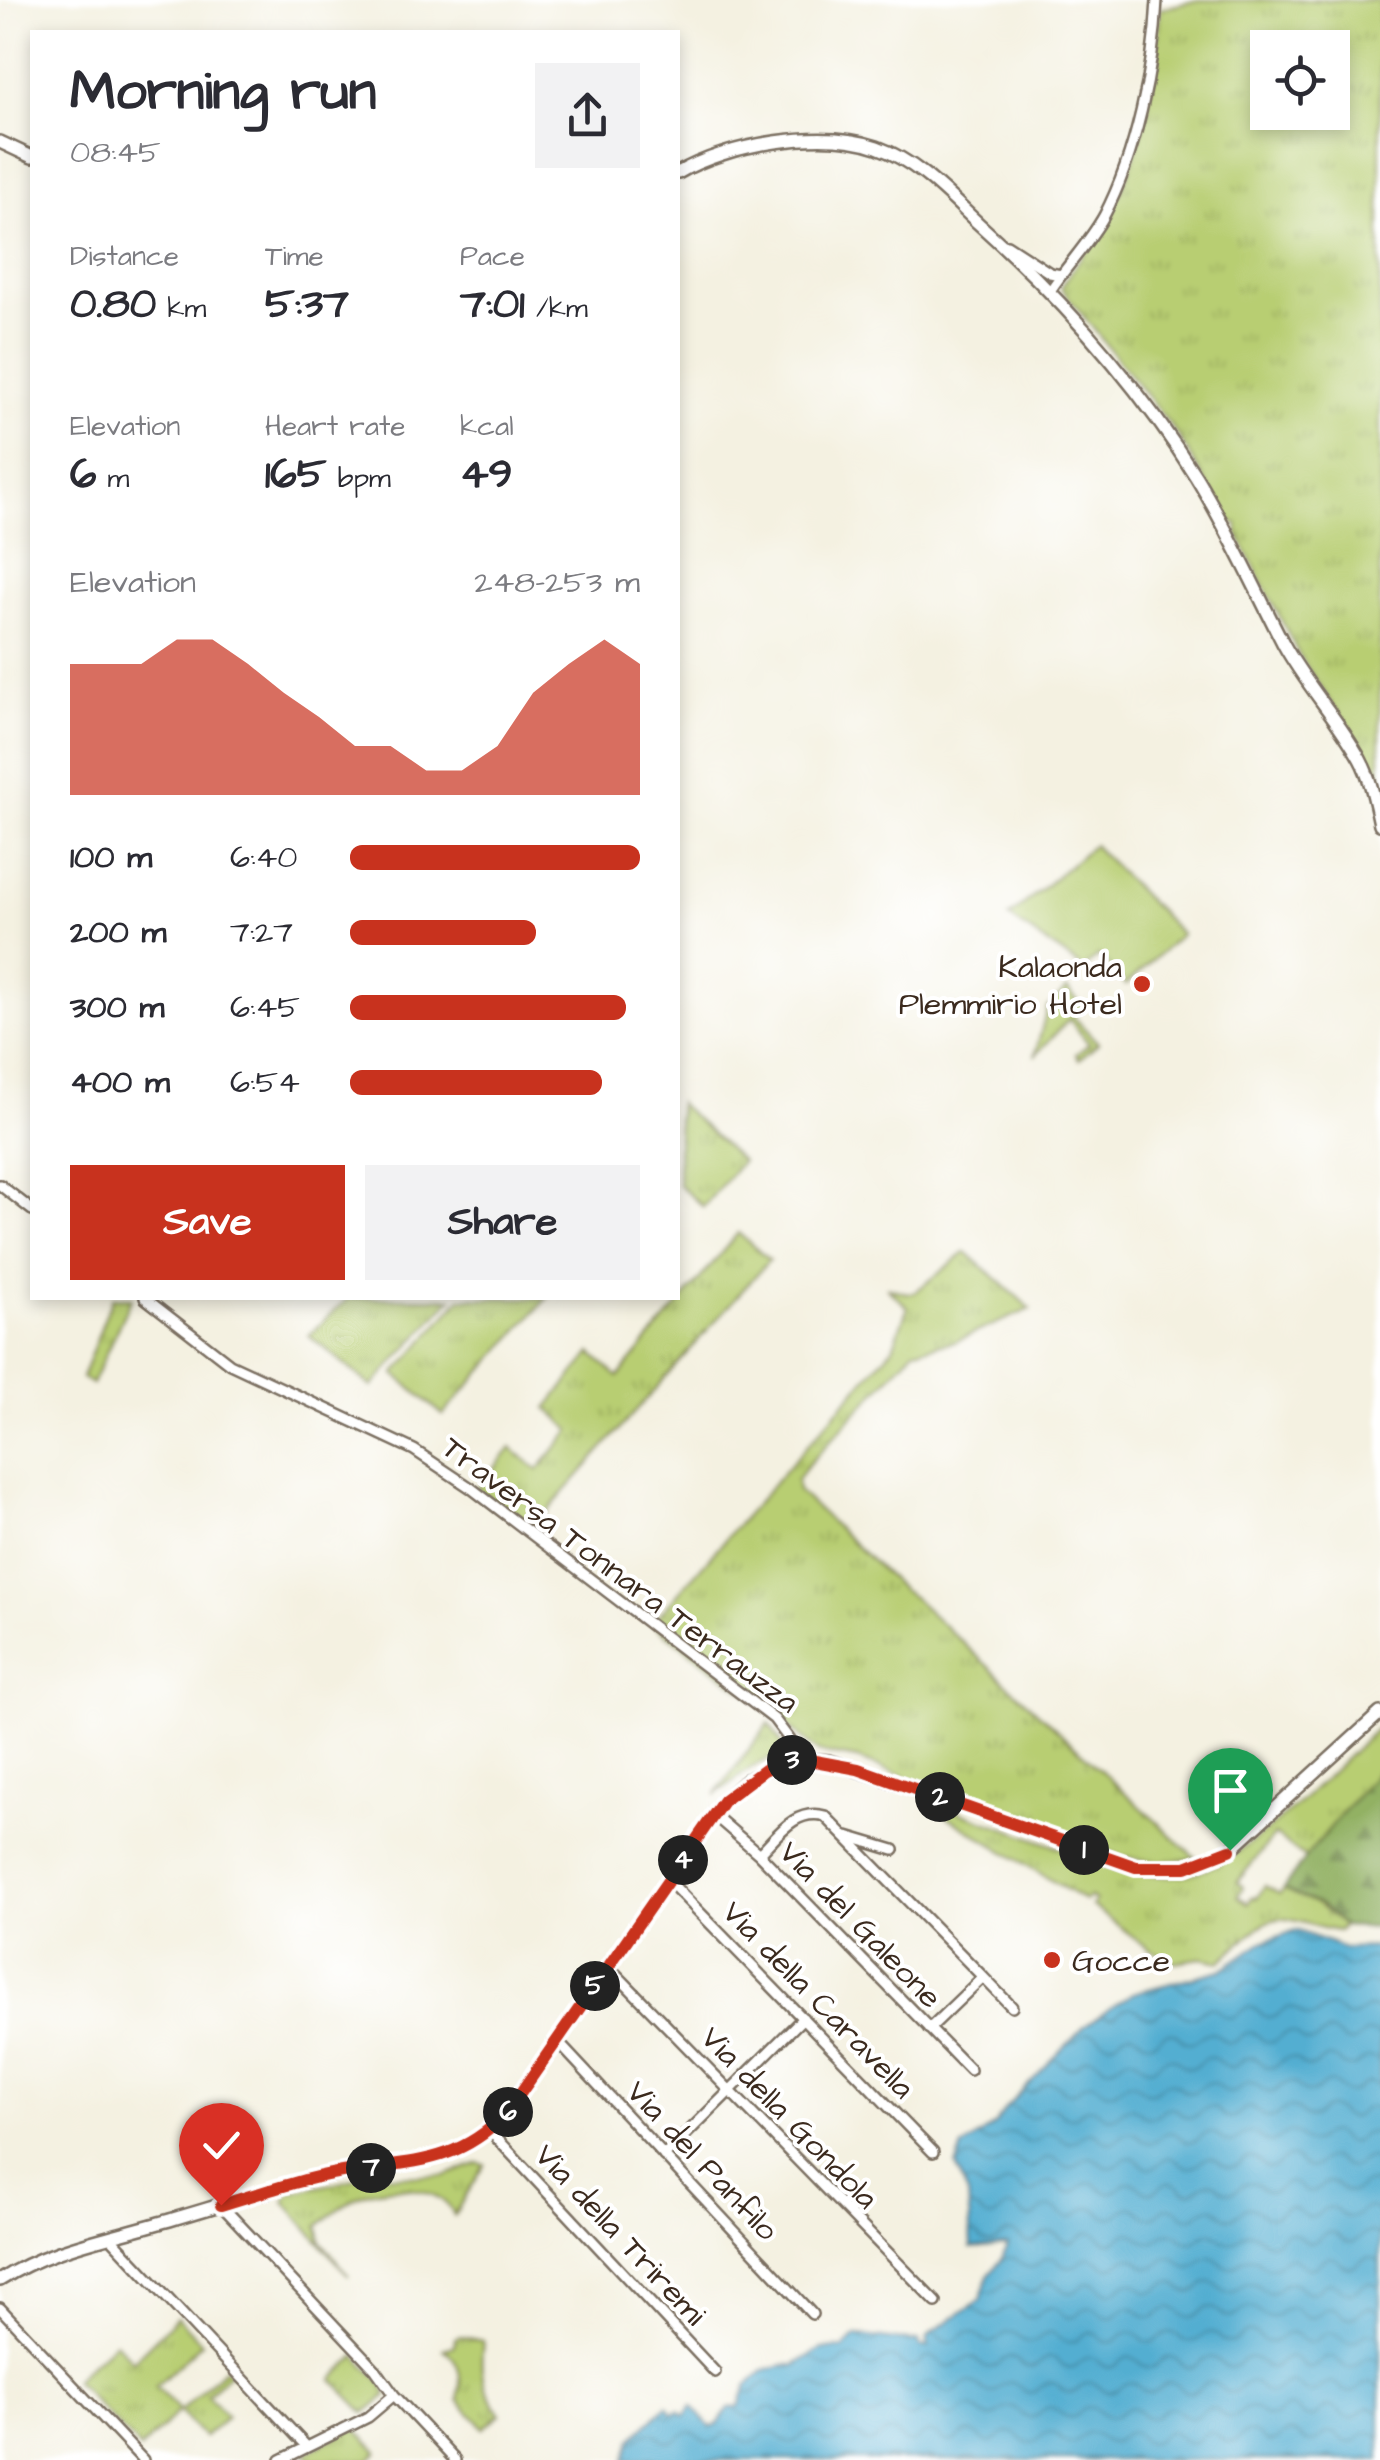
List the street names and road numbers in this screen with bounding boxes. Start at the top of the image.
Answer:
street label: Traversa Tonnara Terrauzza [432,1426,808,1725]
street label: Via del Galeone [768,1831,952,2019]
street label: Via della Caravella [711,1891,924,2109]
street label: Via della Gondola [690,2017,888,2220]
street label: Via del Panfilo [616,2071,788,2251]
street label: Via della Triremi [524,2134,716,2336]

